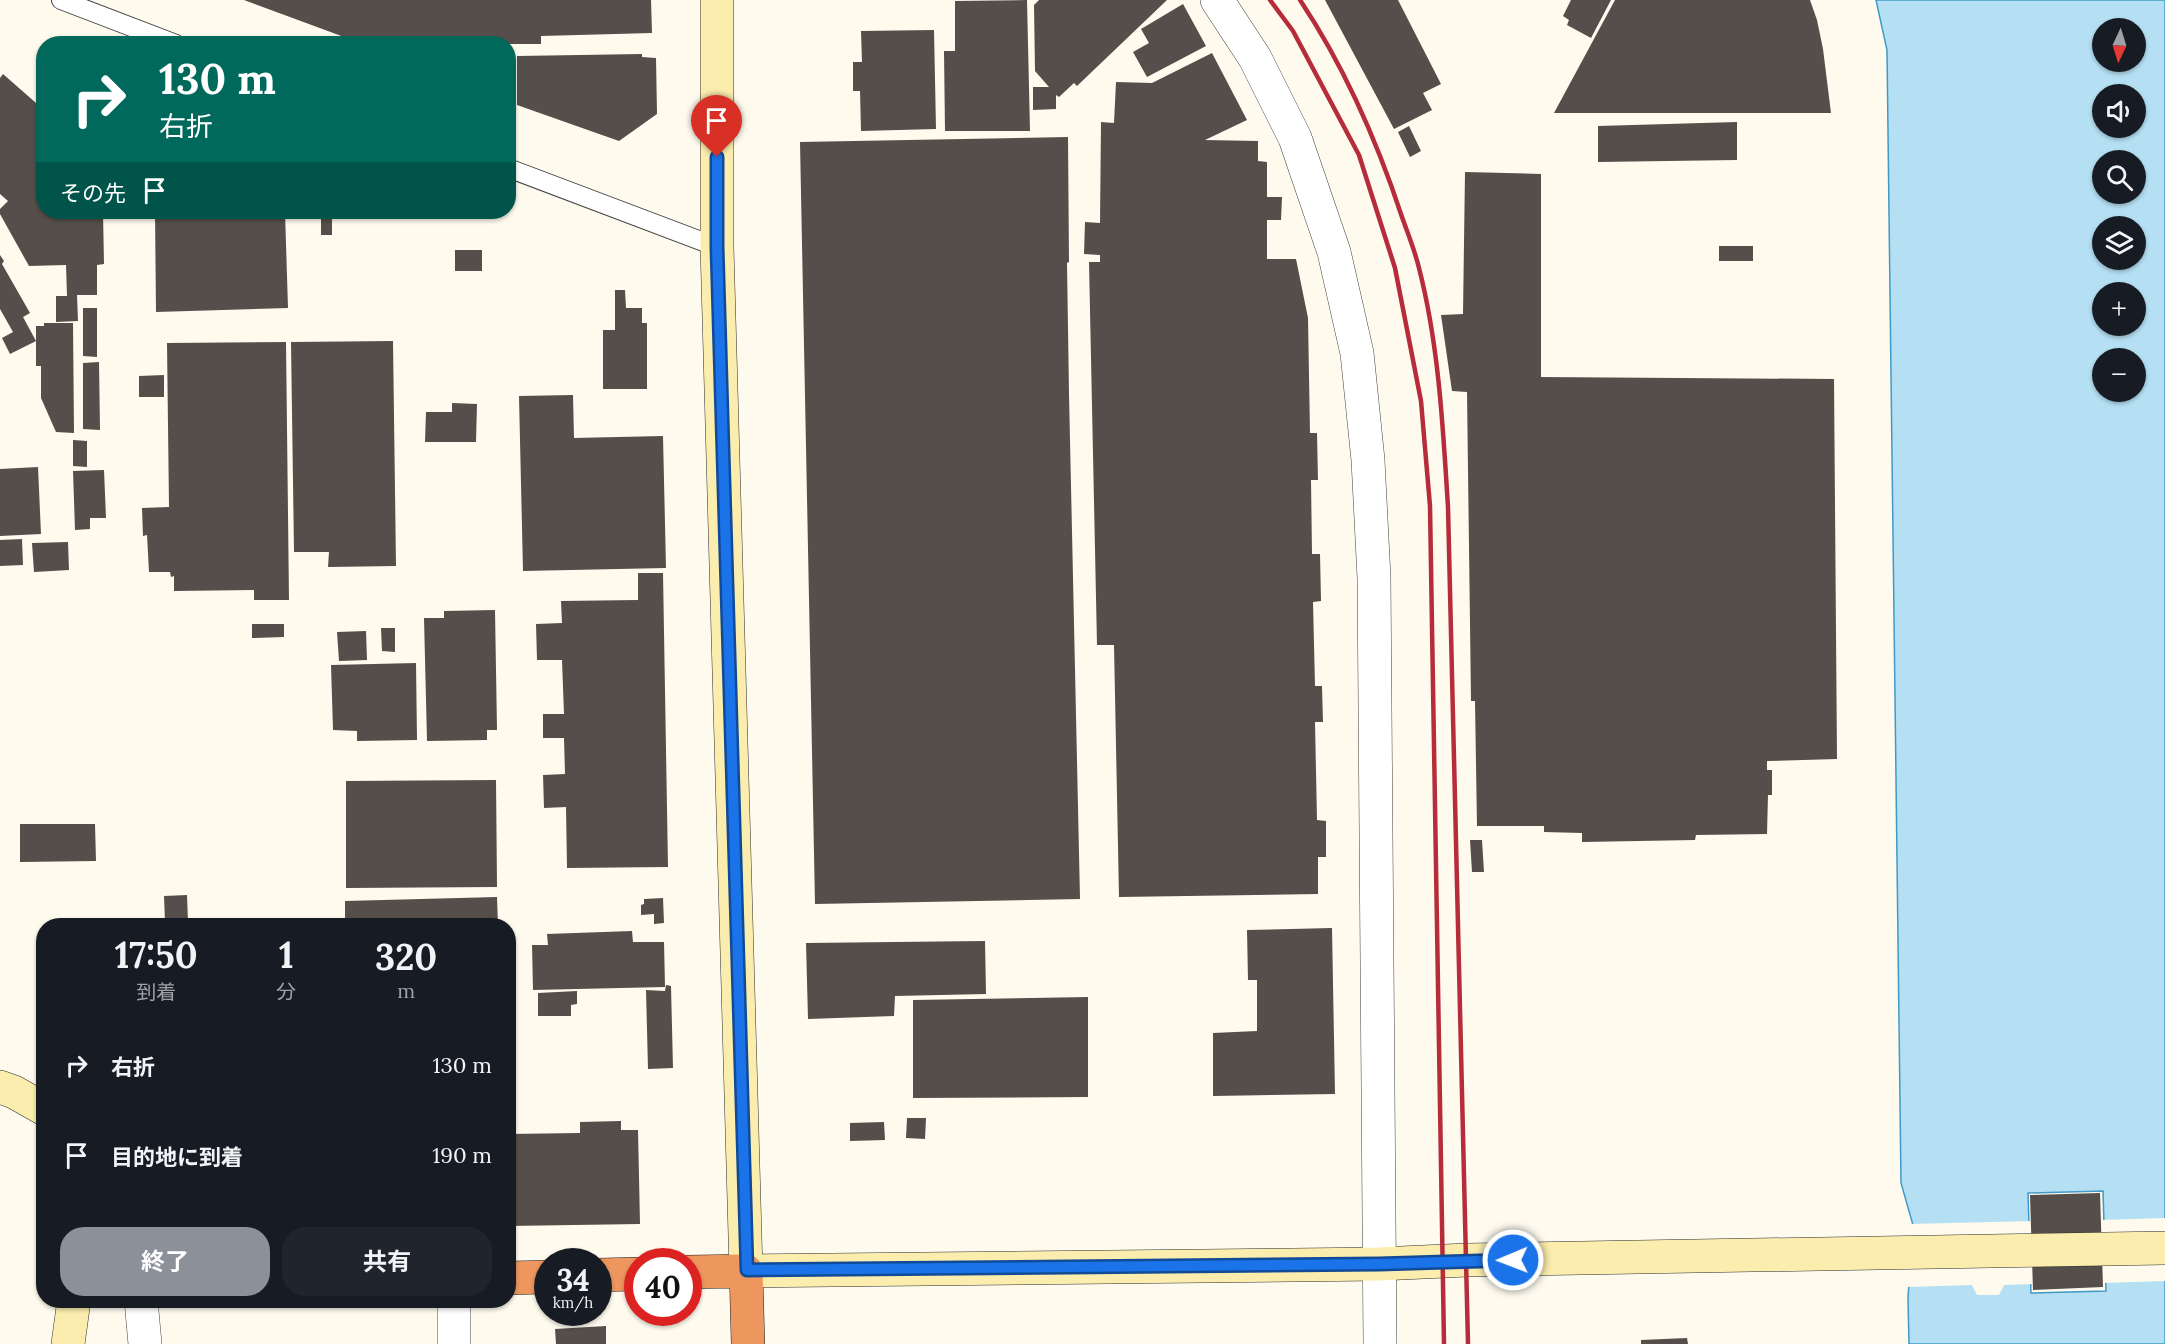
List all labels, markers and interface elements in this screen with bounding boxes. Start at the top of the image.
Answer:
north arrow [2092,18,2146,72]
map controls [2092,18,2146,402]
text: 130 m [159,52,276,106]
icon: right [60,60,138,138]
button: sound [2092,84,2146,138]
pin [691,95,742,157]
icon: arrive [700,104,733,137]
text: 右折 [159,109,213,143]
button: search [2092,150,2146,204]
icon: arrive [138,174,171,207]
text: その先 [60,179,126,207]
button: layers [2092,216,2146,270]
button: + [2092,282,2146,336]
button: − [2092,348,2146,402]
text: 17:50 [115,932,198,978]
text: 1 [279,932,294,978]
text: 320 [375,934,437,980]
text: m [397,978,415,1003]
text: 到着 [136,979,176,1004]
text: 分 [276,979,296,1004]
icon: right [60,1049,93,1082]
text: 130 m [433,1051,492,1079]
text: 右折 [111,1053,155,1081]
icon: arrive [60,1139,93,1172]
text: 190 m [432,1141,492,1169]
text: 目的地に到着 [111,1143,243,1171]
button: 終了 [60,1227,270,1296]
button: 共有 [282,1227,492,1296]
position arrow [1481,1228,1545,1292]
speed limit sign: 40 [624,1248,702,1326]
text: 34 [556,1261,590,1299]
text: km/h [553,1293,593,1312]

